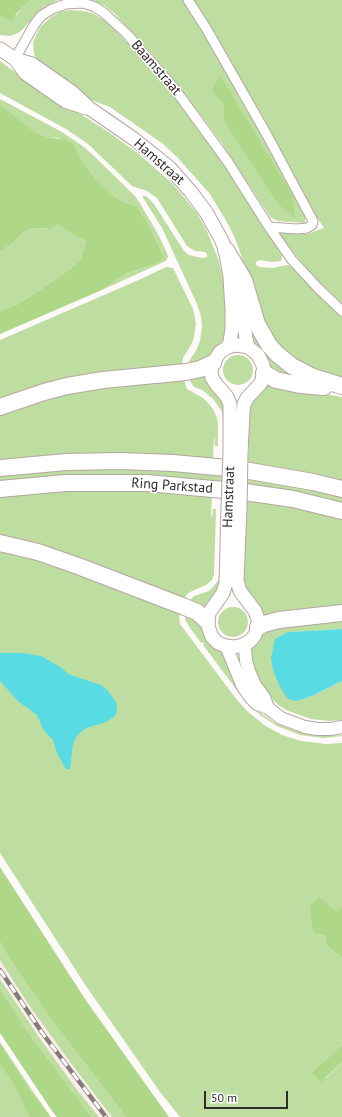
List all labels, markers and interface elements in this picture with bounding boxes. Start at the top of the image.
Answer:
street label: Baamstraat [128,37,184,99]
street label: Hamstraat [130,135,188,189]
street label: Hamstraat [220,466,238,528]
street label: Ring Parkstad [131,475,213,497]
scale bar [206,1083,290,1109]
text: 50 m [211,1090,237,1105]

